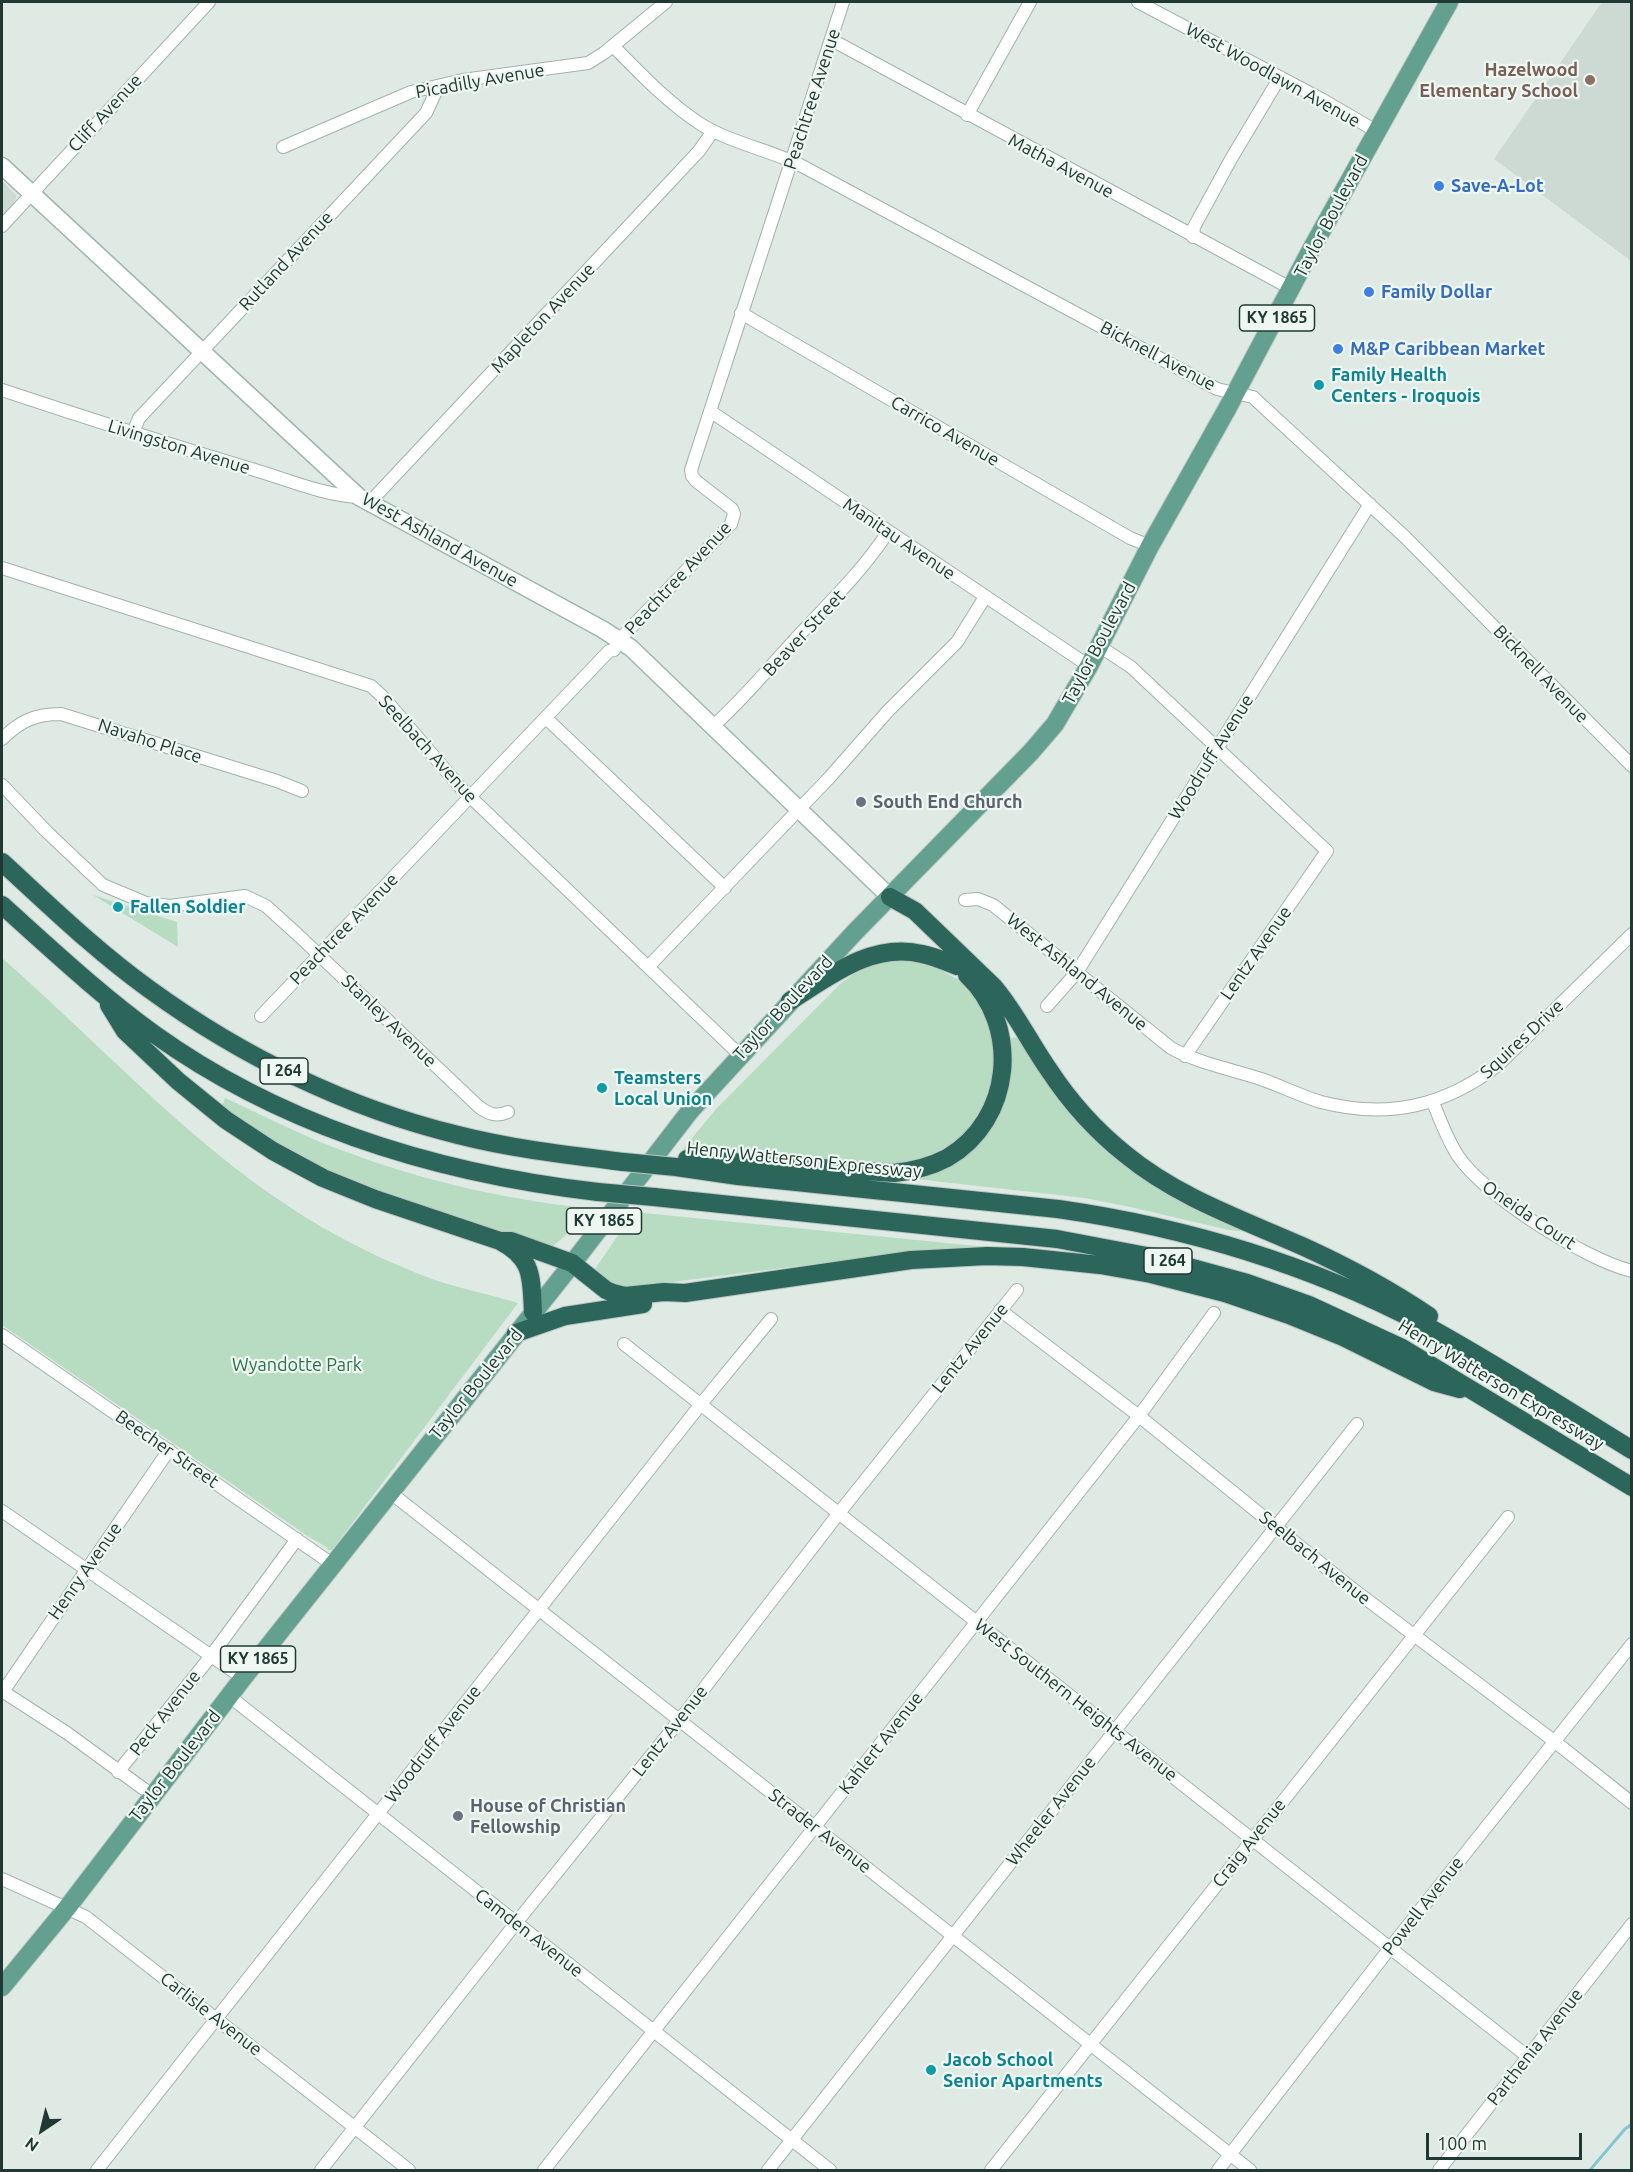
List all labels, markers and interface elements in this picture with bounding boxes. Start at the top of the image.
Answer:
street label: West Woodlawn Avenue [1182,18,1364,132]
street label: Peachtree Avenue [779,26,845,172]
street label: Picadilly Avenue [414,59,546,103]
place label: Hazelwood Elementary School [1419,59,1578,101]
street label: Cliff Avenue [63,70,147,156]
marker: Hazelwood Elementary School [1583,73,1597,87]
street label: Matha Avenue [1005,129,1117,203]
street label: Taylor Boulevard [1290,151,1372,281]
place label: Save-A-Lot [1451,175,1544,197]
marker: Save-A-Lot [1432,179,1446,193]
street label: Rutland Avenue [234,207,338,315]
street label: Mapleton Avenue [486,258,600,378]
place label: Family Dollar [1381,281,1492,303]
marker: Family Dollar [1362,285,1376,299]
road number: KY 1865 [1240,305,1314,331]
street label: Bicknell Avenue [1097,316,1219,396]
place label: M&P Caribbean Market [1350,338,1545,360]
marker: M&P Caribbean Market [1331,342,1345,356]
place label: Family Health Centers - Iroquois [1331,364,1481,406]
marker: Family Health Centers - Iroquois [1312,378,1326,392]
street label: Carrico Avenue [887,391,1003,471]
street label: Livingston Avenue [105,415,253,479]
street label: West Ashland Avenue [358,488,522,592]
street label: Manitau Avenue [839,493,959,585]
street label: Peachtree Avenue [620,517,736,639]
street label: Taylor Boulevard [1058,578,1140,708]
street label: Beaver Street [758,585,850,681]
street label: Bicknell Avenue [1489,621,1593,727]
street label: Woodruff Avenue [1164,690,1258,824]
street label: Seelbach Avenue [374,691,482,807]
street label: Navaho Place [95,714,205,768]
place label: South End Church [873,791,1023,813]
marker: South End Church [854,795,868,809]
street label: Peachtree Avenue [285,869,403,989]
place label: Fallen Soldier [130,896,246,918]
marker: Fallen Soldier [111,900,125,914]
street label: Lentz Avenue [1216,902,1296,1004]
street label: West Ashland Avenue [1002,909,1152,1035]
street label: Taylor Boulevard [729,951,837,1065]
street label: Stanley Avenue [337,970,441,1072]
street label: Squires Drive [1476,995,1568,1083]
road number: I 264 [260,1058,308,1084]
place label: Teamsters Local Union [614,1067,712,1110]
marker: Teamsters Local Union [595,1081,609,1095]
street label: Henry Watterson Expressway [685,1137,923,1183]
street label: Oneida Court [1478,1176,1580,1254]
road number: KY 1865 [566,1208,642,1234]
road number: I 264 [1144,1248,1192,1274]
street label: Lentz Avenue [927,1299,1013,1397]
street label: Henry Watterson Expressway [1394,1315,1608,1455]
street label: Taylor Boulevard [425,1324,527,1444]
park label: Wyandotte Park [232,1354,362,1376]
street label: Beecher Street [111,1405,223,1493]
street label: Seelbach Avenue [1255,1506,1375,1610]
street label: Henry Avenue [44,1518,126,1624]
street label: West Southern Heights Avenue [970,1614,1182,1786]
road number: KY 1865 [220,1646,296,1672]
street label: Peck Avenue [125,1666,205,1760]
street label: Woodruff Avenue [380,1681,486,1807]
street label: Lentz Avenue [628,1681,712,1781]
street label: Kahlert Avenue [834,1688,928,1798]
street label: Taylor Boulevard [125,1706,225,1826]
street label: Wheeler Avenue [1002,1752,1100,1870]
street label: Strader Avenue [764,1784,876,1878]
street label: Craig Avenue [1208,1794,1290,1892]
place label: House of Christian Fellowship [470,1795,626,1838]
marker: House of Christian Fellowship [451,1809,465,1823]
street label: Powell Avenue [1378,1852,1468,1960]
street label: Camden Avenue [471,1884,587,1982]
street label: Carlisle Avenue [156,1967,266,2061]
street label: Parthenia Avenue [1483,1984,1587,2110]
place label: Jacob School Senior Apartments [943,2049,1103,2092]
marker: Jacob School Senior Apartments [924,2063,938,2077]
north arrow [12,2100,72,2160]
scale bar [1429,2121,1585,2159]
text: 100 m [1437,2133,1487,2153]
text: N [22,2134,42,2156]

